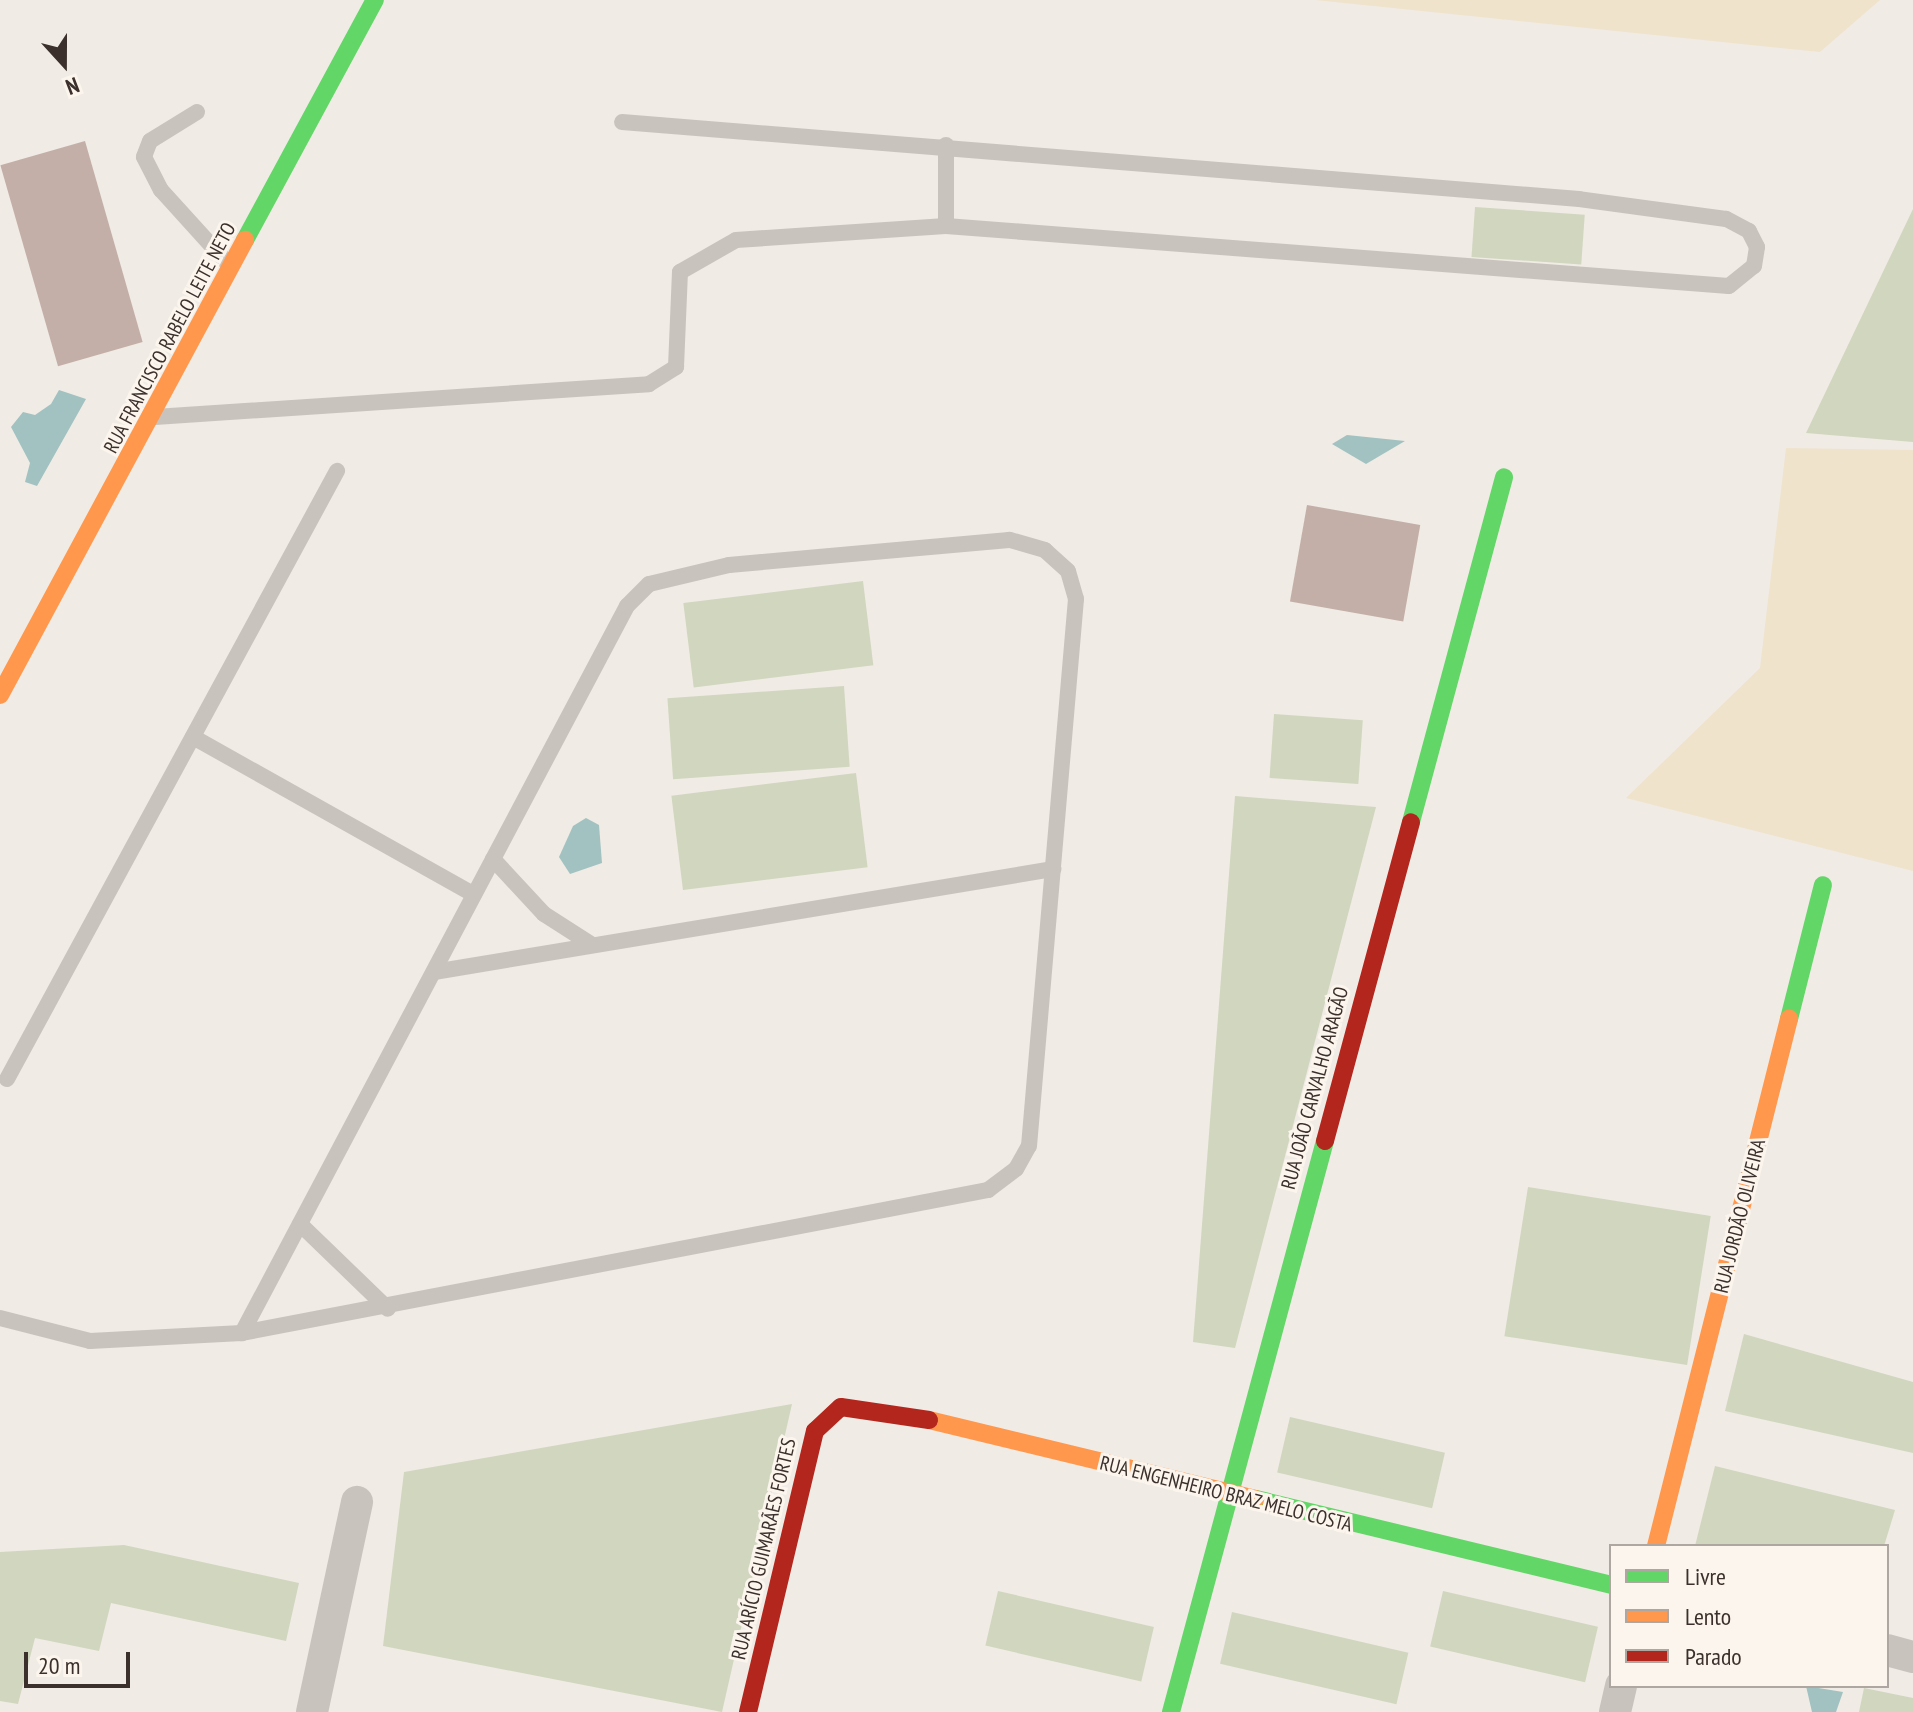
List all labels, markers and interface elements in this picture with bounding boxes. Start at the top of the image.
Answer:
north arrow [24,24,104,104]
text: N [62,71,83,102]
street label: RUA FRANCISCO RABELO LEITE NETO [99,218,241,458]
street label: RUA JOÃO CARVALHO ARAGÃO [1276,983,1354,1193]
street label: RUA JORDÃO OLIVEIRA [1709,1136,1771,1296]
street label: RUA ARÍCIO GUIMARÃES FORTES [727,1435,801,1663]
street label: RUA ENGENHEIRO BRAZ MELO COSTA [1097,1451,1355,1537]
legend [1609,1544,1889,1688]
text: Livre [1685,1561,1726,1592]
text: Lento [1685,1601,1731,1632]
scale bar [28,1636,134,1686]
text: Parado [1685,1641,1742,1672]
text: 20 m [38,1650,80,1681]

